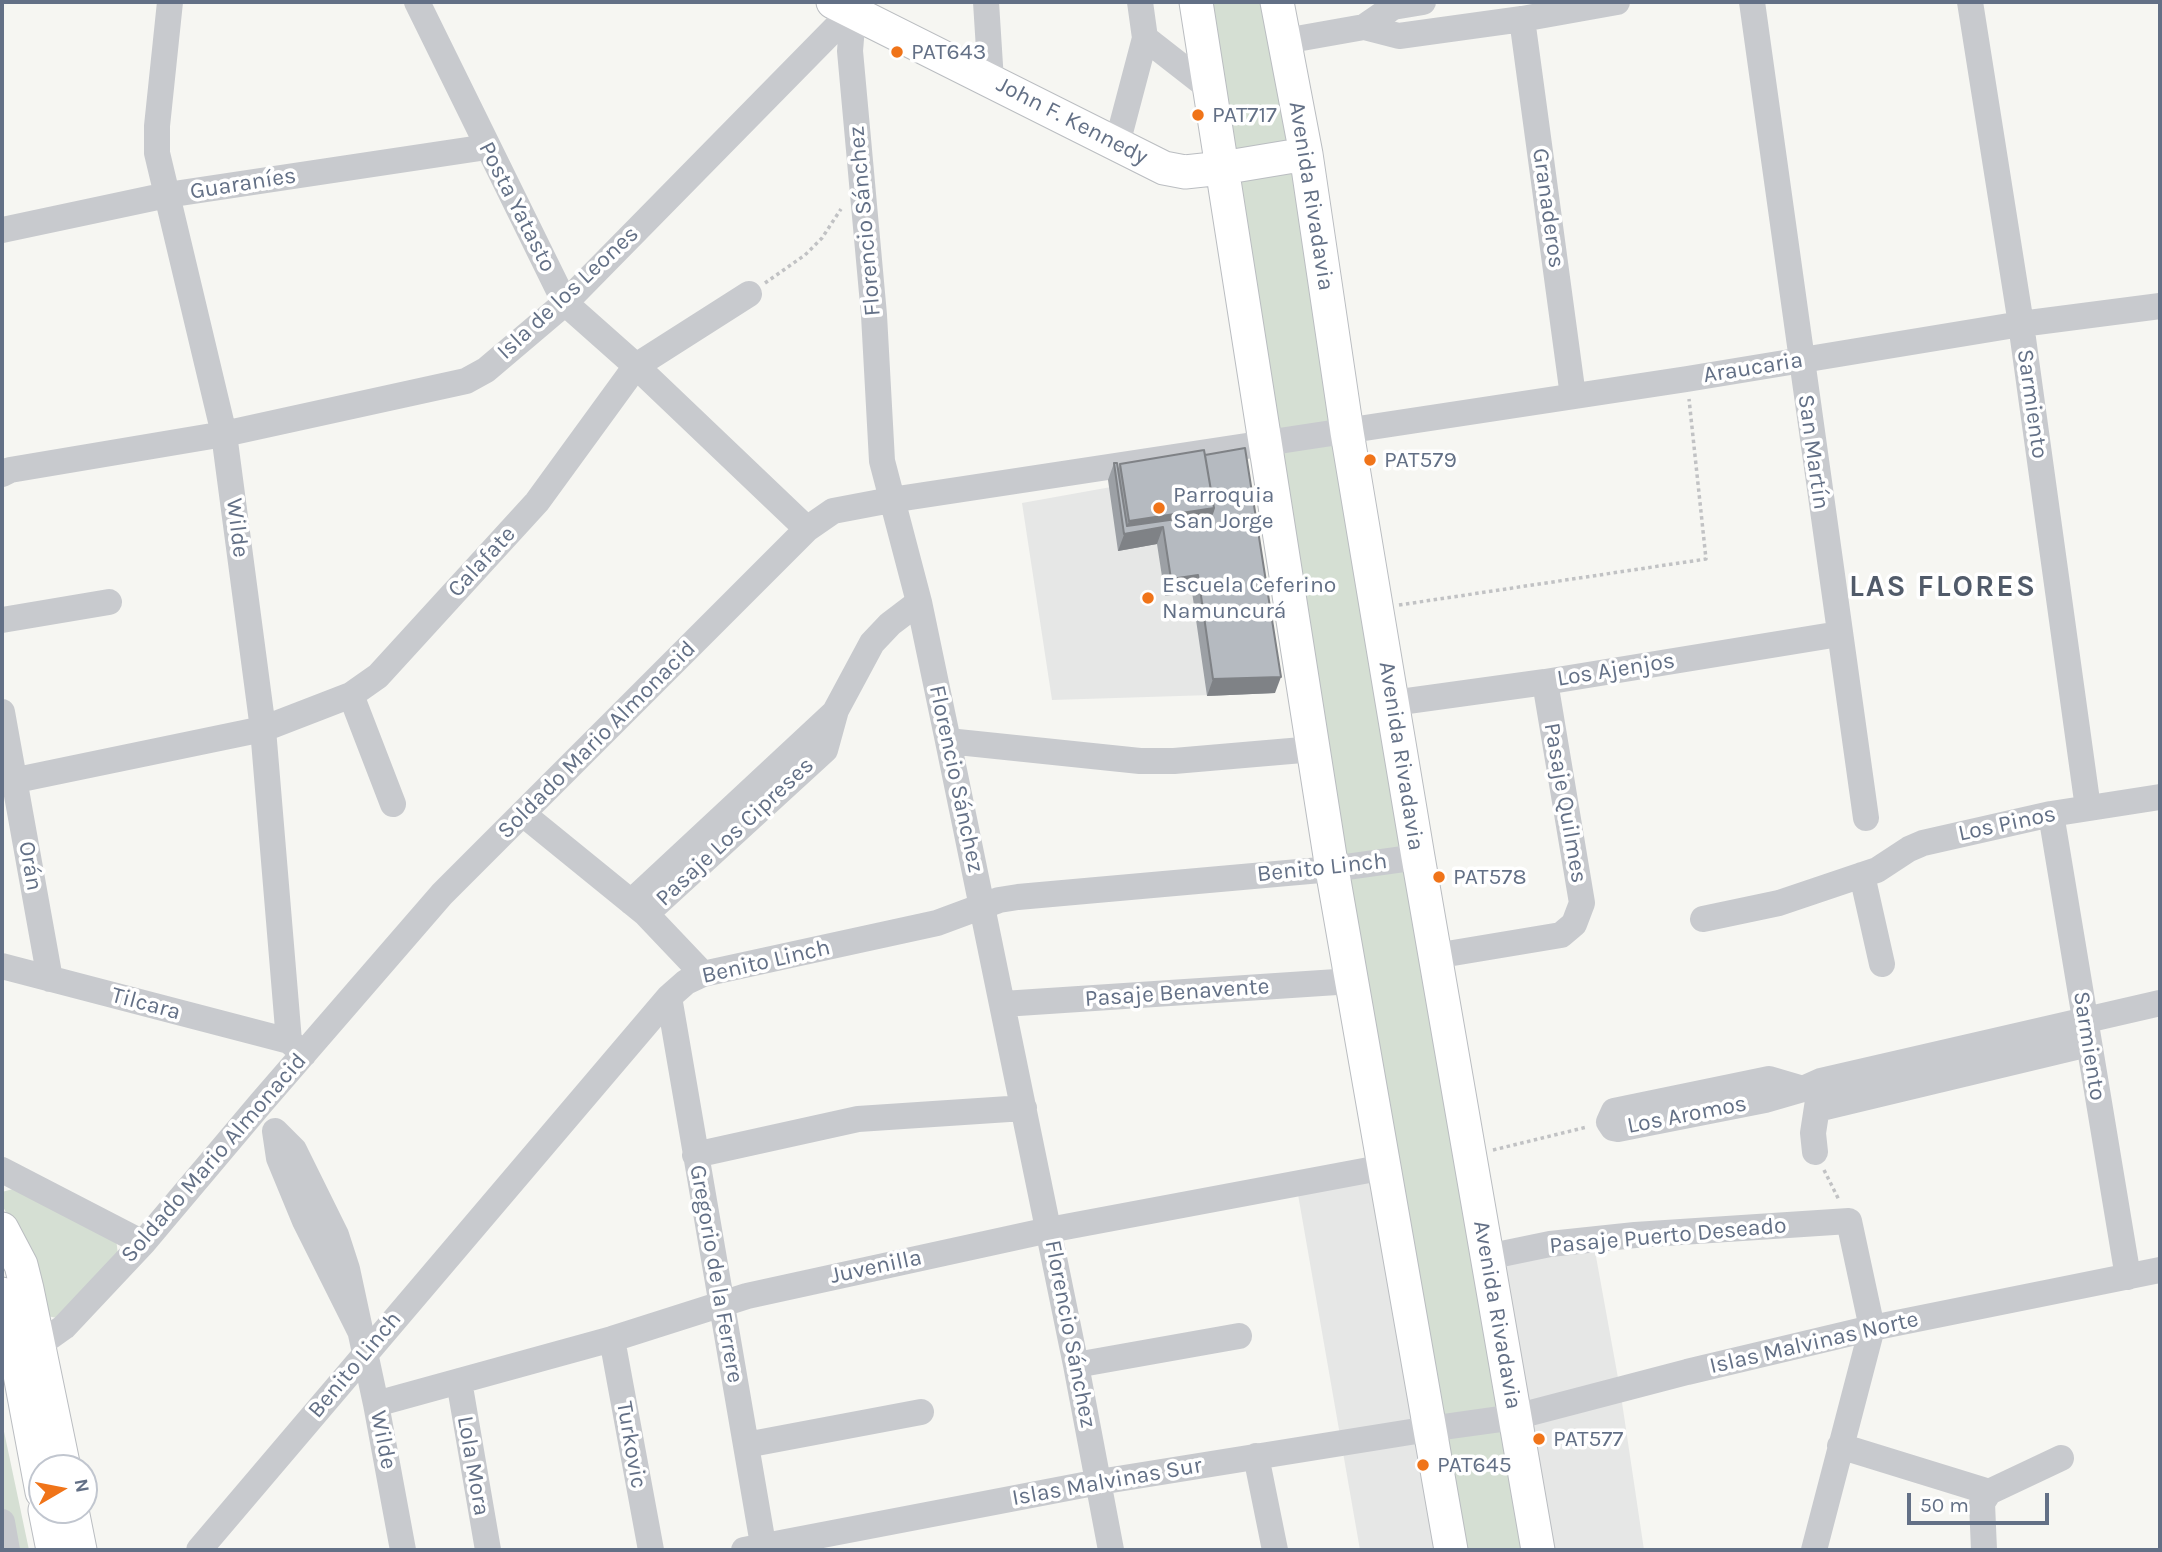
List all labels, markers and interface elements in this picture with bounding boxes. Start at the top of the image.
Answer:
place label: PAT643 [911,38,986,66]
marker: PAT643 [889,44,905,60]
street label: John F. Kennedy [992,71,1152,171]
street label: Avenida Rivadavia [1282,99,1340,293]
place label: PAT717 [1212,101,1277,129]
marker: PAT717 [1190,107,1206,123]
street label: Florencio Sánchez [843,125,887,317]
street label: Posta Yatasto [472,137,562,277]
street label: Granaderos [1526,146,1570,270]
street label: Guaraníes [188,162,298,206]
street label: Isla de los Leones [492,220,644,366]
street label: Araucaria [1701,347,1805,389]
street label: Sarmiento [2011,348,2053,460]
street label: San Martín [1791,393,1835,511]
place label: PAT579 [1384,446,1457,474]
marker: PAT579 [1362,452,1378,468]
place label: Parroquia San Jorge [1173,481,1274,535]
street label: Wilde [220,497,254,559]
marker: Parroquia San Jorge [1151,500,1167,516]
street label: Calafate [442,521,522,603]
district label: LAS FLORES [1850,569,2036,605]
place label: Escuela Ceferino Namuncurá [1162,571,1336,625]
marker: Escuela Ceferino Namuncurá [1140,590,1156,606]
street label: Soldado Mario Almonacid [492,635,702,845]
street label: Los Ajenjos [1555,647,1677,693]
street label: Avenida Rivadavia [1372,659,1430,853]
street label: Florencio Sánchez [923,683,989,875]
street label: Pasaje Quilmes [1537,721,1593,885]
street label: Pasaje Los Cipreses [650,752,820,912]
street label: Los Pinos [1956,800,2058,848]
street label: Orán [12,839,48,893]
street label: Benito Linch [1256,847,1388,889]
place label: PAT578 [1453,863,1527,891]
marker: PAT578 [1431,869,1447,885]
street label: Benito Linch [699,934,833,990]
street label: Pasaje Benavente [1084,973,1270,1013]
street label: Tilcara [108,982,184,1026]
street label: Sarmiento [2067,989,2111,1103]
street label: Soldado Mario Almonacid [115,1048,313,1268]
street label: Los Aromos [1625,1090,1749,1140]
street label: Gregorio de la Ferrere [683,1163,749,1385]
street label: Pasaje Puerto Deseado [1548,1212,1788,1260]
street label: Avenida Rivadavia [1467,1219,1527,1411]
street label: Florencio Sánchez [1038,1238,1102,1430]
street label: Juvenilla [828,1244,924,1290]
street label: Benito Linch [302,1306,408,1424]
street label: Islas Malvinas Norte [1707,1306,1921,1380]
street label: Turkovic [610,1399,652,1491]
street label: Wilde [364,1408,402,1472]
street label: Lola Mora [451,1414,495,1518]
place label: PAT577 [1553,1425,1623,1453]
marker: PAT577 [1531,1431,1547,1447]
place label: PAT645 [1437,1451,1512,1479]
street label: Islas Malvinas Sur [1010,1452,1204,1512]
north arrow [28,1454,98,1524]
marker: PAT645 [1415,1457,1431,1473]
text: N [70,1477,94,1494]
scale bar [1910,1478,2052,1522]
text: 50 m [1920,1493,1969,1517]

